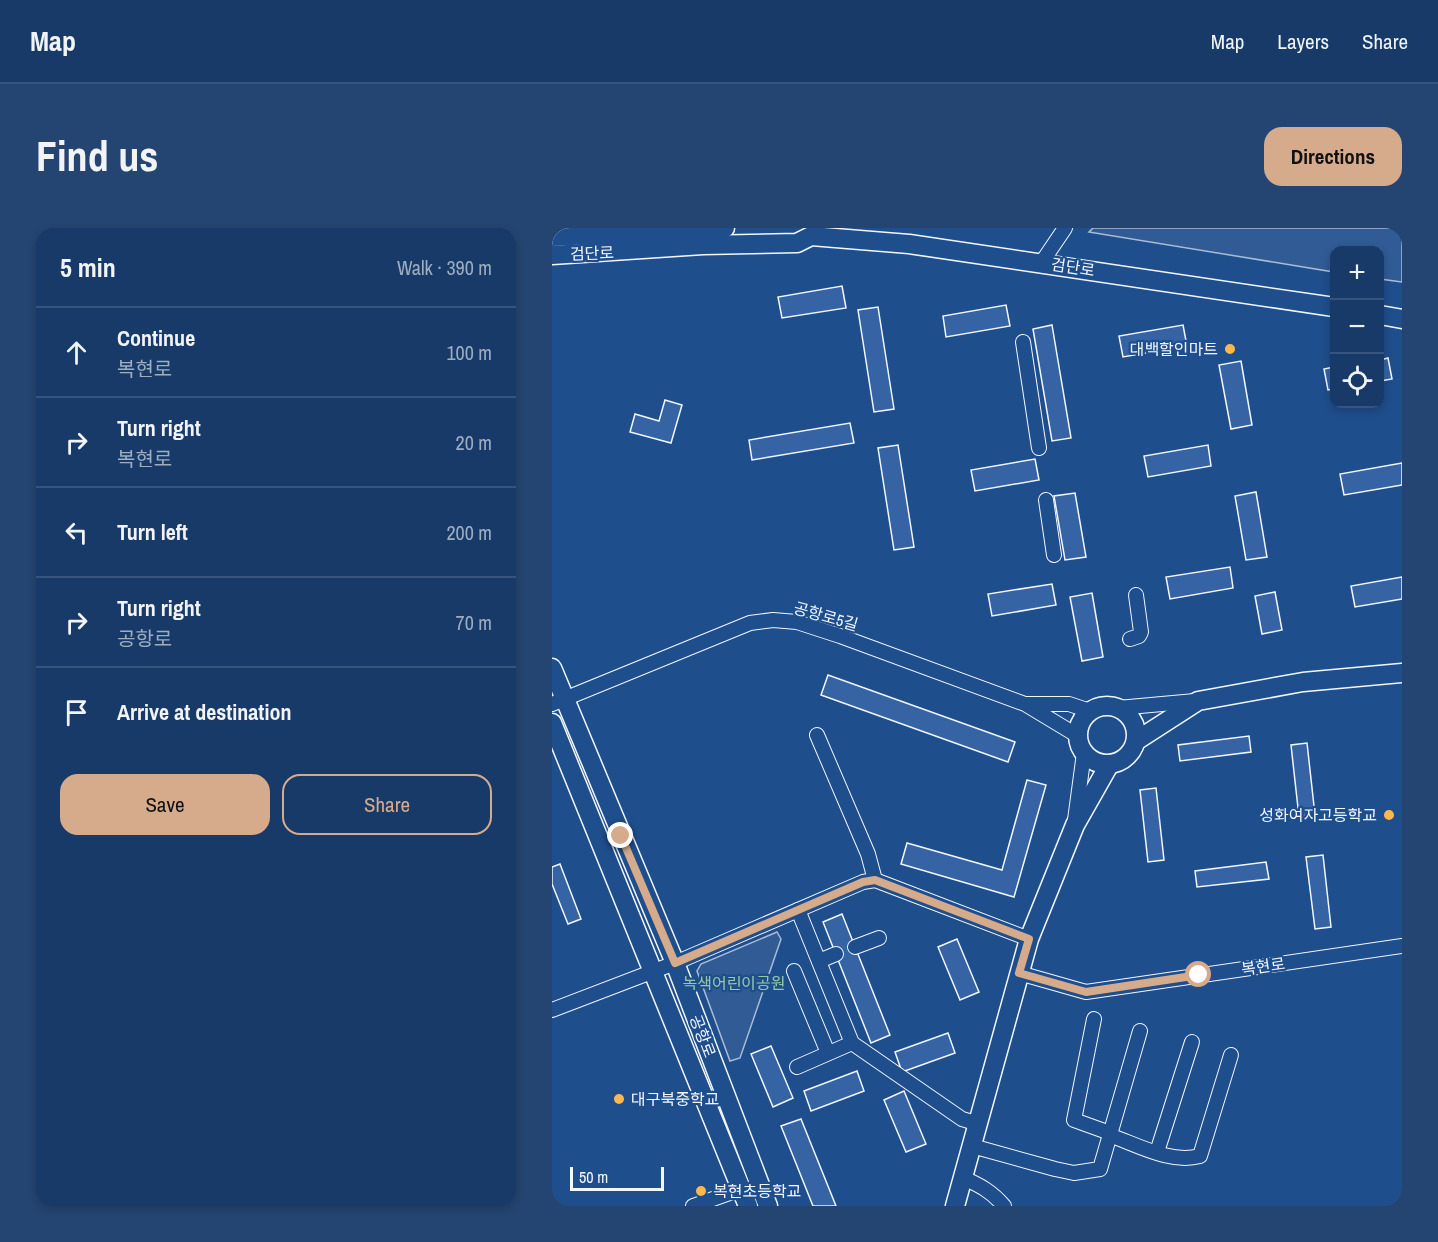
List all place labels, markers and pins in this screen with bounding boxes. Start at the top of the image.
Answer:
place label: 대백할인마트 [1130,338,1218,360]
marker: 대백할인마트 [1223,342,1237,356]
place label: 성화여자고등학교 [1259,804,1377,826]
marker: 성화여자고등학교 [1382,808,1396,822]
place label: 대구북중학교 [631,1088,719,1110]
marker: 대구북중학교 [612,1092,626,1106]
place label: 복현초등학교 [713,1180,801,1202]
marker: 복현초등학교 [694,1184,708,1198]

